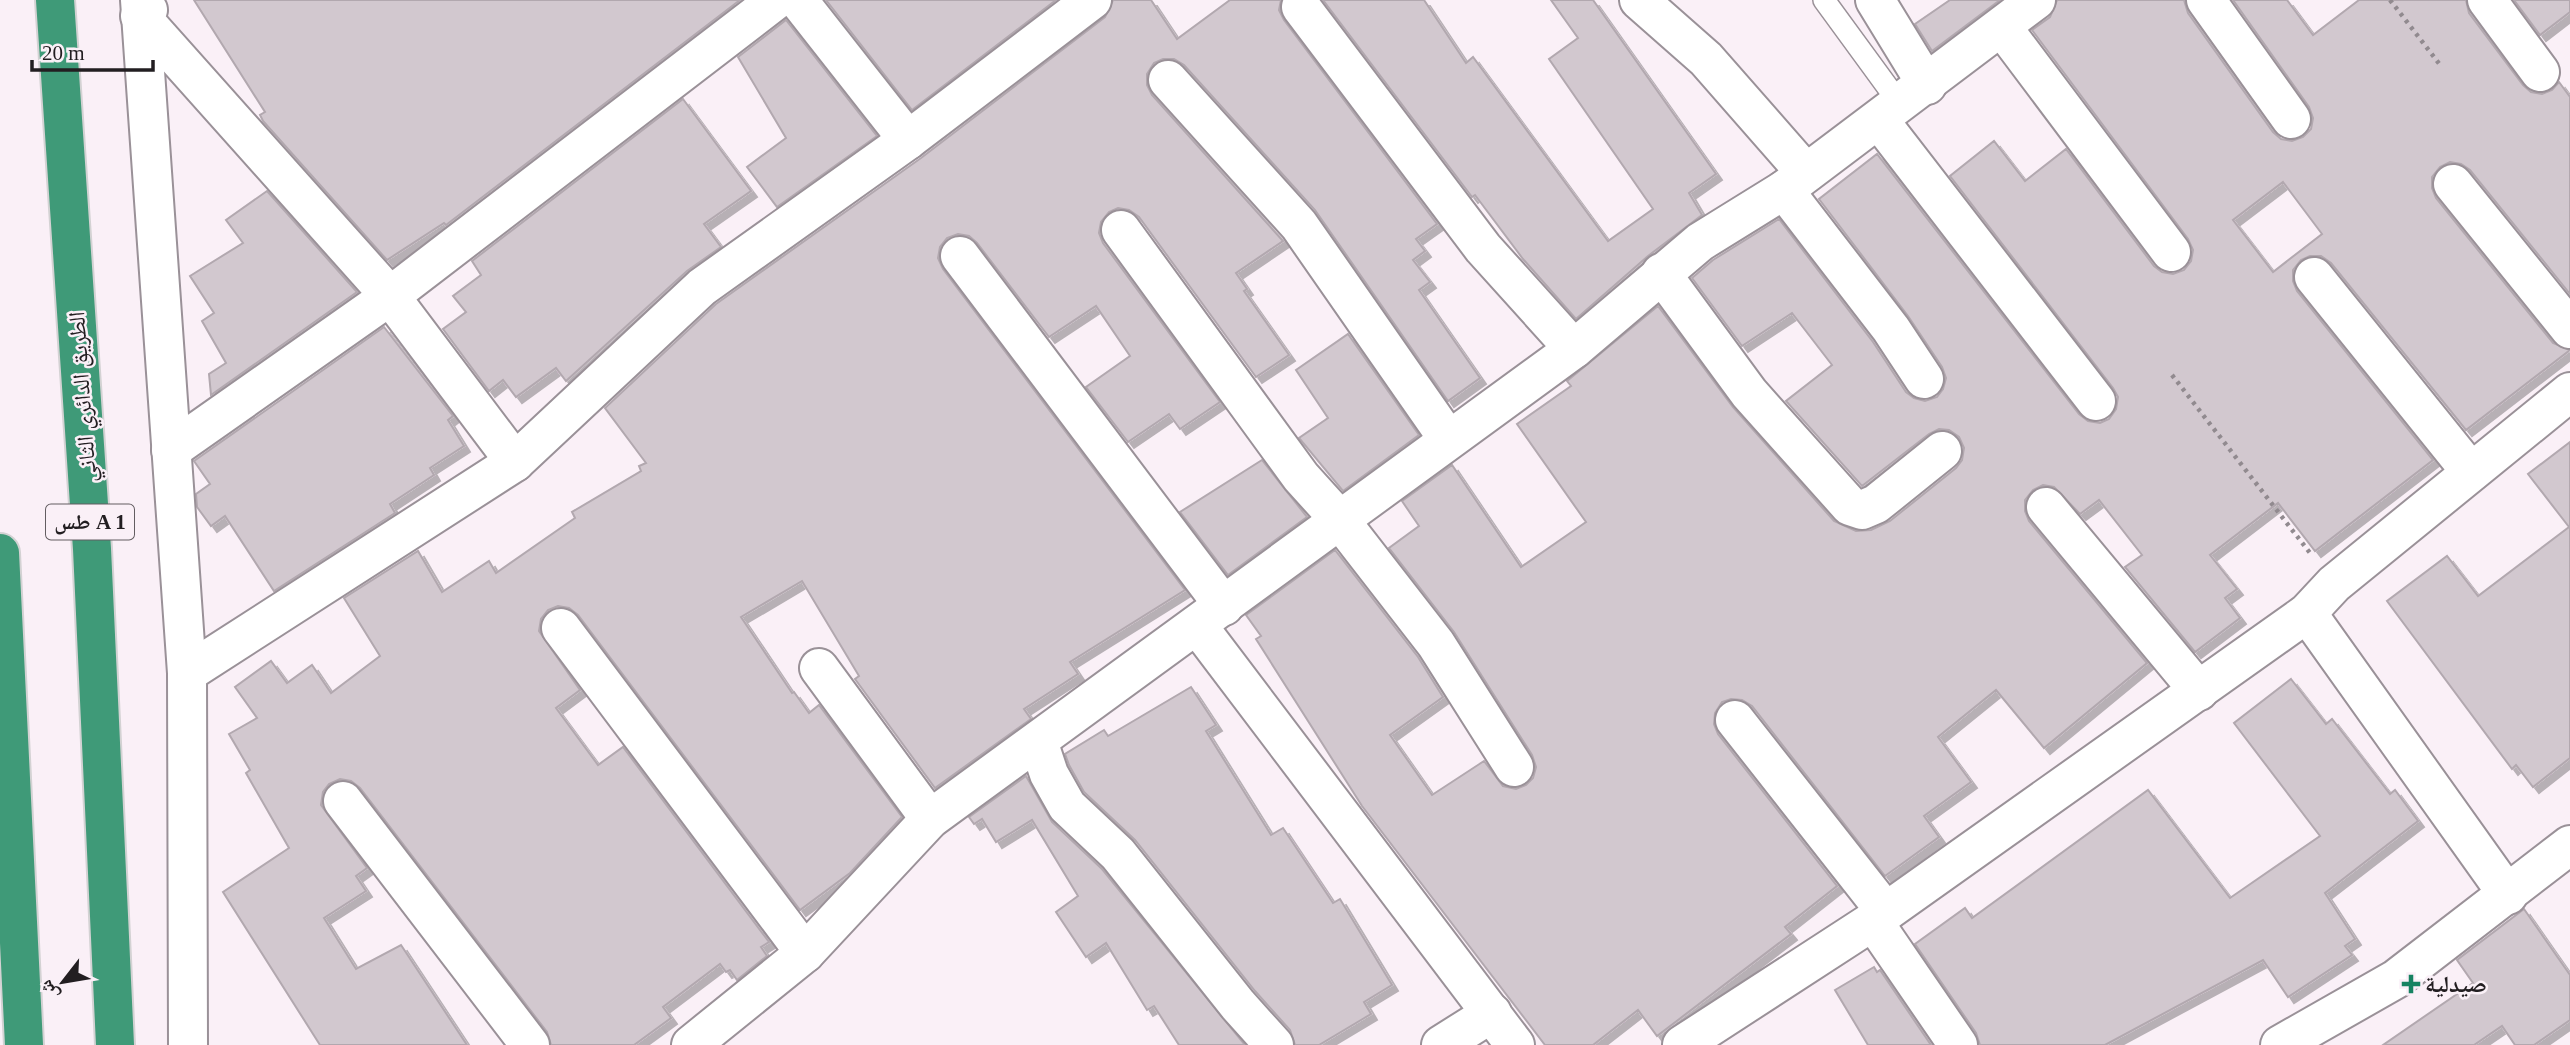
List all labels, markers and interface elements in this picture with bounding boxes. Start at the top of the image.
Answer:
scale bar [32,28,152,72]
text: 20 m [42,41,85,65]
street label: الطريق الدائري الثاني [64,310,107,483]
road number: طس A 1 [46,504,134,540]
north arrow [28,947,98,1017]
place label: صيدلية [2425,972,2487,998]
text: ش [35,976,64,1005]
marker: صيدلية [2403,976,2419,992]

